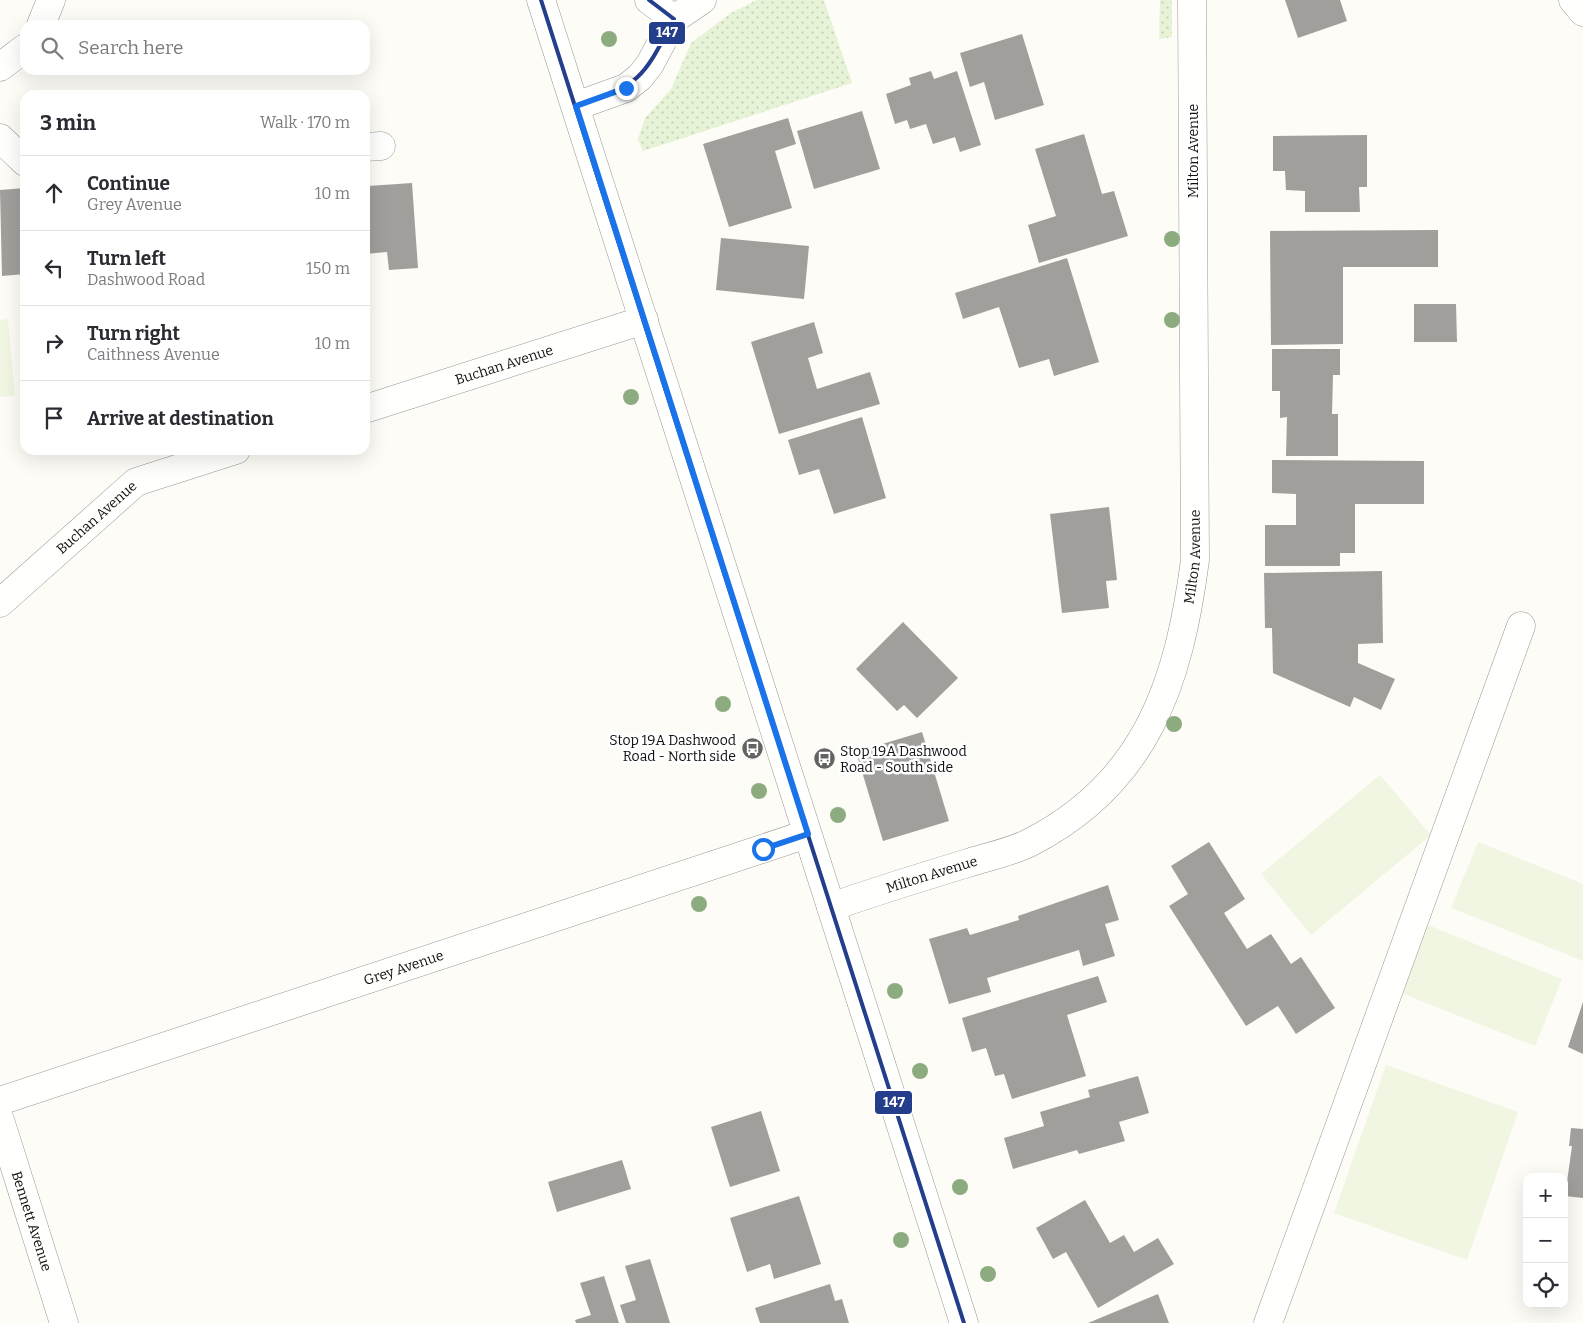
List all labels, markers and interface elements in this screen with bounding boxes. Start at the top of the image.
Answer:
search box [20,20,370,75]
line badge: 147 [648,21,686,45]
text: 147 [656,24,678,41]
icon: search [38,34,66,62]
text: Search here [78,36,183,59]
route end [615,77,638,100]
street label: Milton Avenue [1185,104,1202,198]
text: 3 min [40,110,96,136]
text: Walk · 170 m [260,113,350,132]
text: Continue [87,172,170,195]
icon: ahead [40,179,68,207]
text: 10 m [315,184,350,203]
text: Grey Avenue [87,195,182,214]
text: Turn left [87,247,166,270]
icon: left [40,254,68,282]
text: 150 m [306,259,350,278]
text: Dashwood Road [87,270,205,289]
text: Turn right [87,322,180,345]
icon: right [40,329,68,357]
text: 10 m [315,334,350,353]
street label: Buchan Avenue [453,342,555,389]
text: Caithness Avenue [87,345,220,364]
icon: arrive [40,404,68,432]
text: Arrive at destination [87,407,274,430]
street label: Buchan Avenue [53,477,140,558]
street label: Milton Avenue [1180,510,1204,605]
place label: Stop 19A Dashwood Road - North side [609,732,736,765]
bus stop icon: Stop 19A Dashwood Road - North side [740,736,764,760]
place label: Stop 19A Dashwood Road - South side [840,743,967,776]
bus stop icon: Stop 19A Dashwood Road - South side [812,747,836,771]
route start [752,838,775,861]
street label: Milton Avenue [884,853,979,897]
street label: Grey Avenue [362,947,446,989]
line badge: 147 [874,1090,913,1115]
text: 147 [883,1094,905,1111]
street label: Bennett Avenue [8,1169,55,1273]
map controls [1523,1173,1568,1308]
button: + [1523,1173,1568,1218]
button: − [1523,1218,1568,1263]
button: locate [1523,1263,1568,1308]

